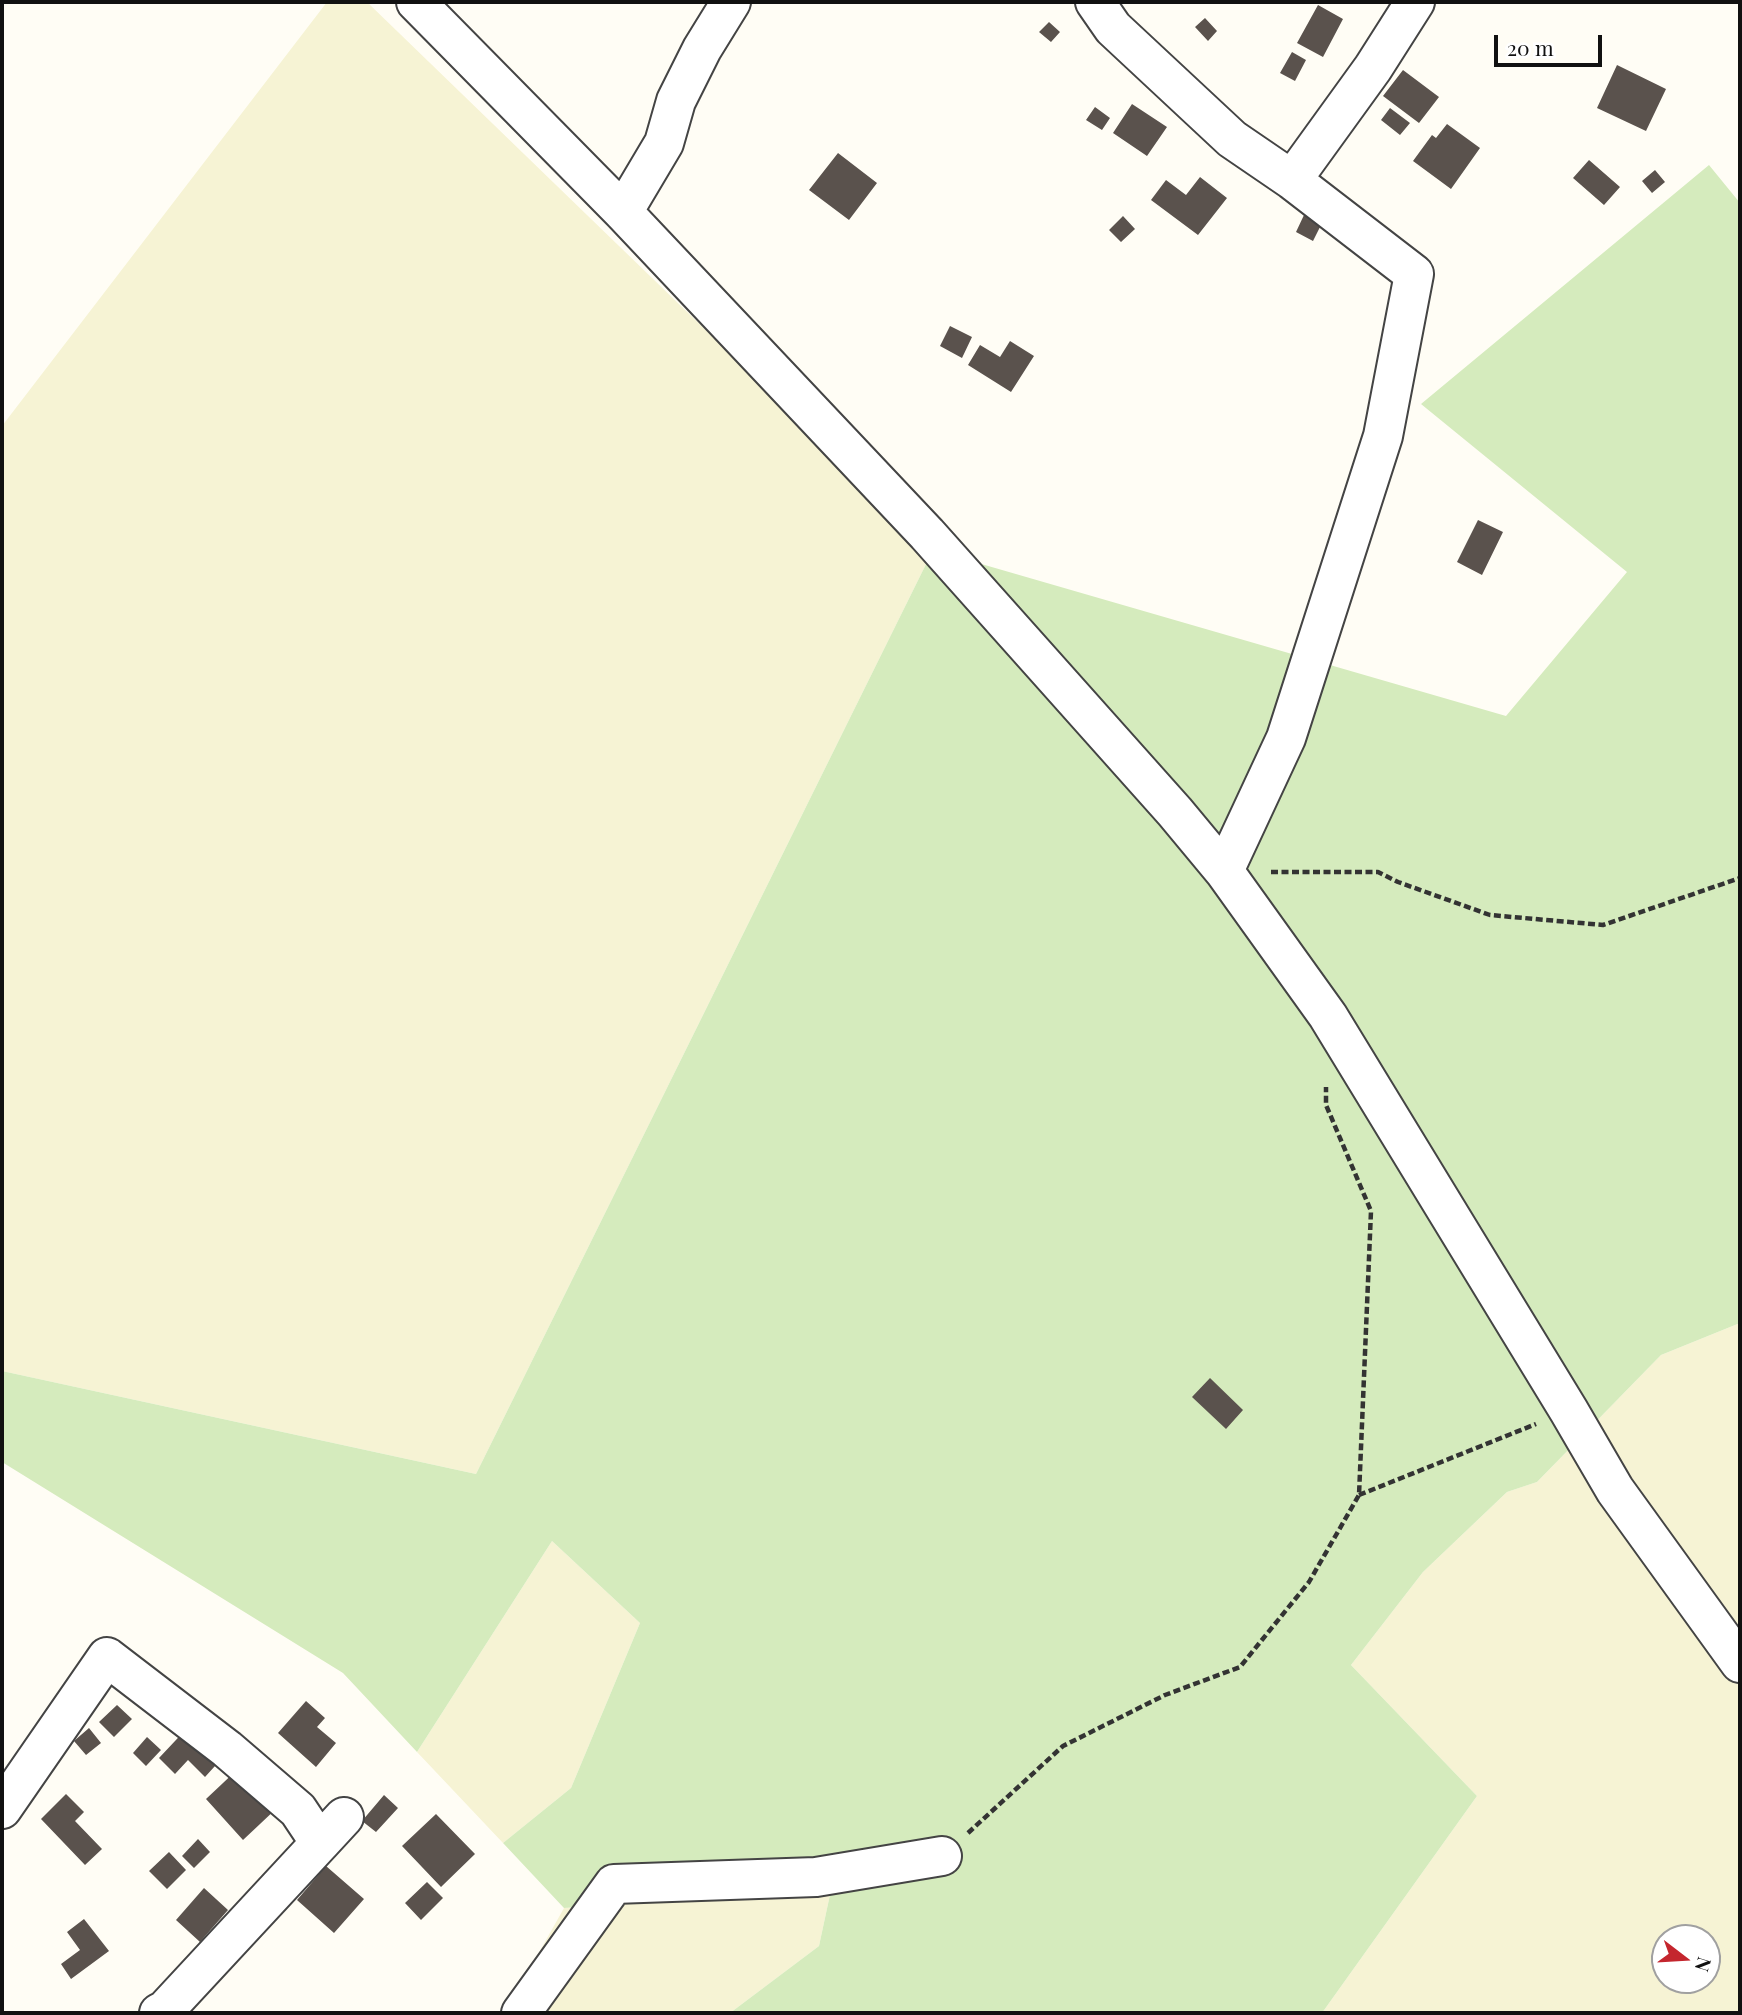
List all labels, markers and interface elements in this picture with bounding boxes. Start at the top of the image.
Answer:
scale bar [1497,21,1606,65]
text: 20 m [1507,33,1554,61]
north arrow [1651,1924,1721,1994]
text: N [1690,1954,1719,1975]

